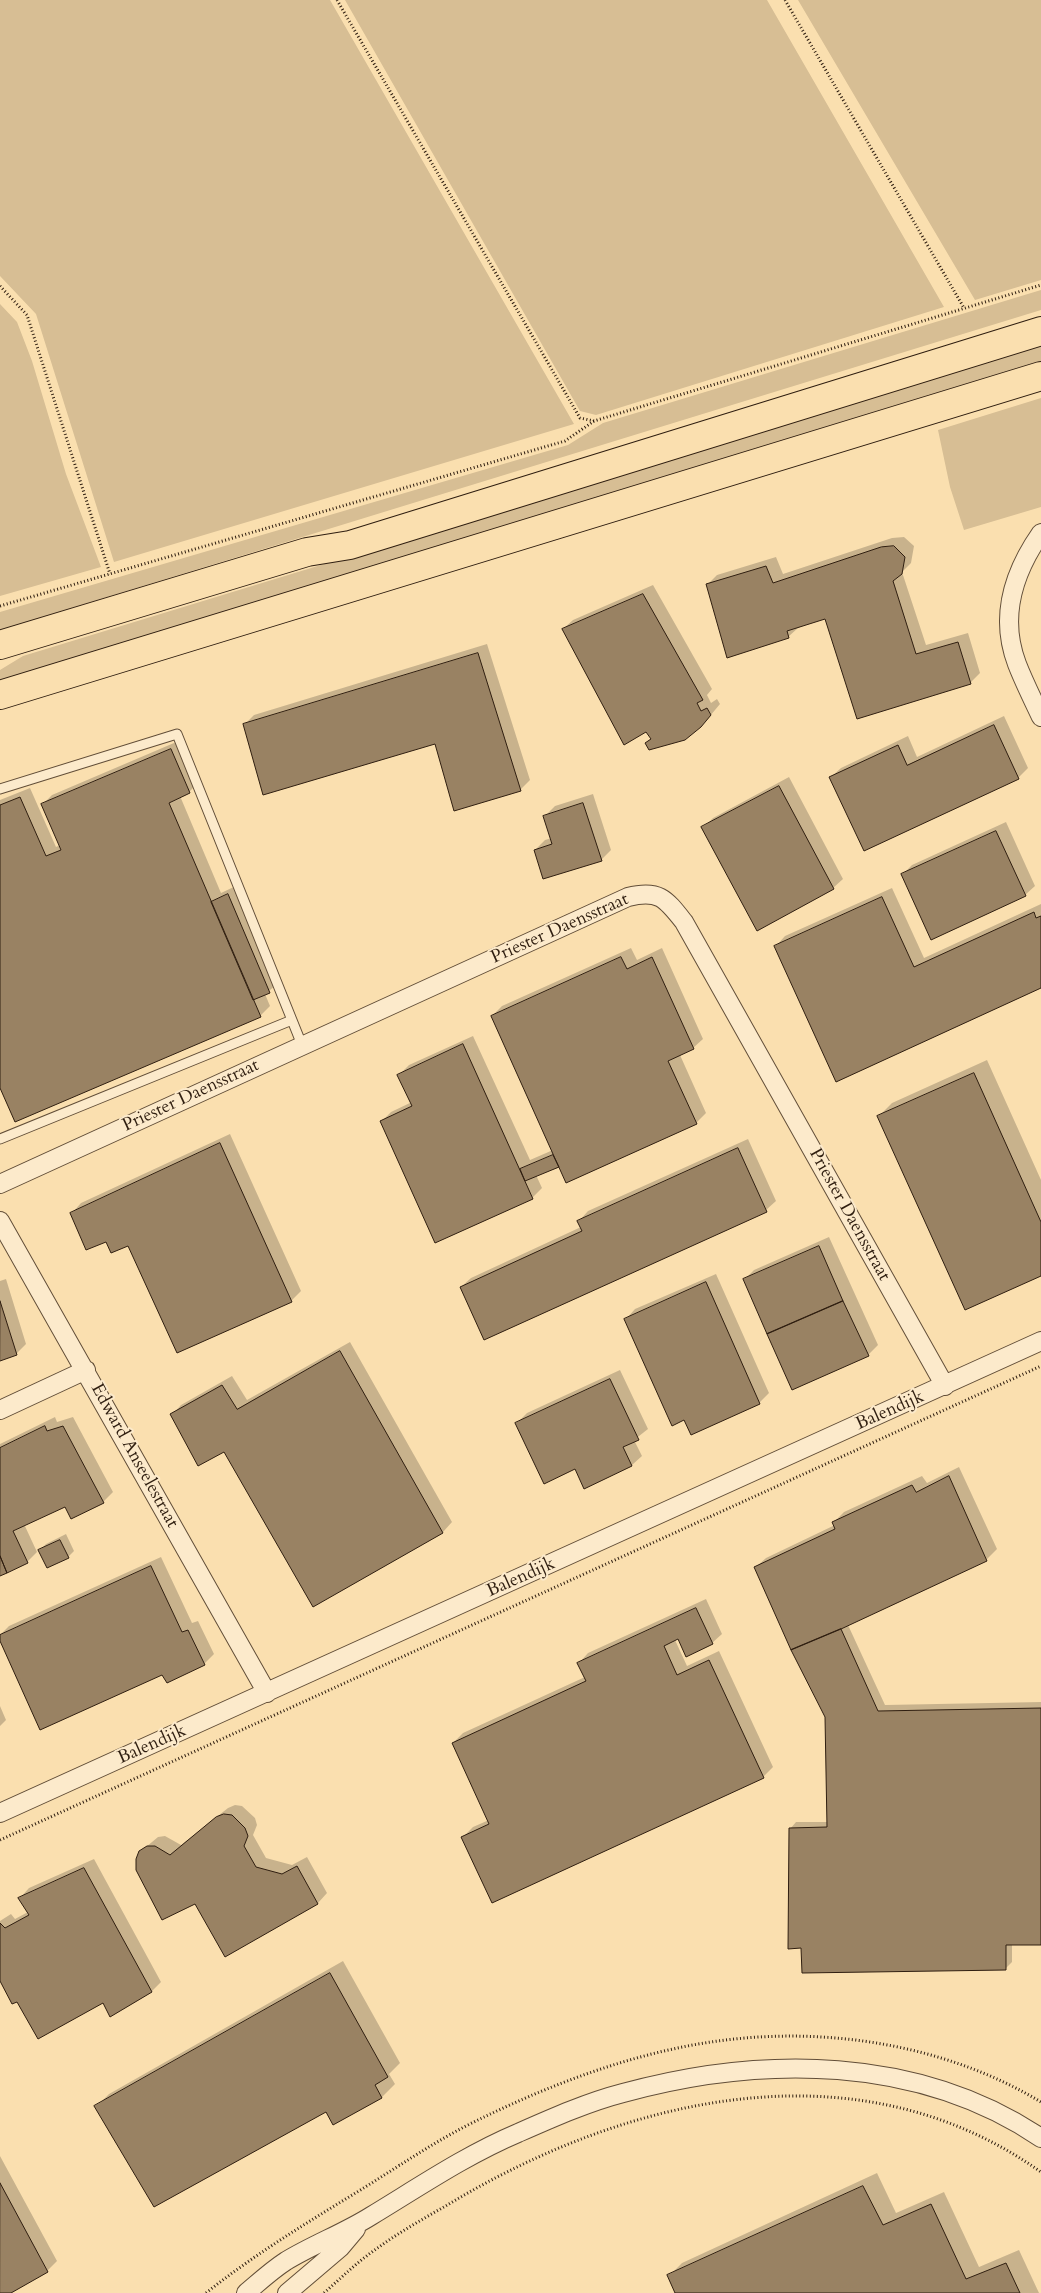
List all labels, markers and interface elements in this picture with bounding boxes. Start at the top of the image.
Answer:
street label: Priester Daensstraat [488,889,632,969]
street label: Priester Daensstraat [119,1055,263,1137]
street label: Priester Daensstraat [804,1145,894,1285]
street label: Edward Anseelestraat [85,1380,183,1532]
street label: Balendijk [853,1386,927,1436]
street label: Balendijk [484,1553,558,1603]
street label: Balendijk [115,1720,189,1770]

